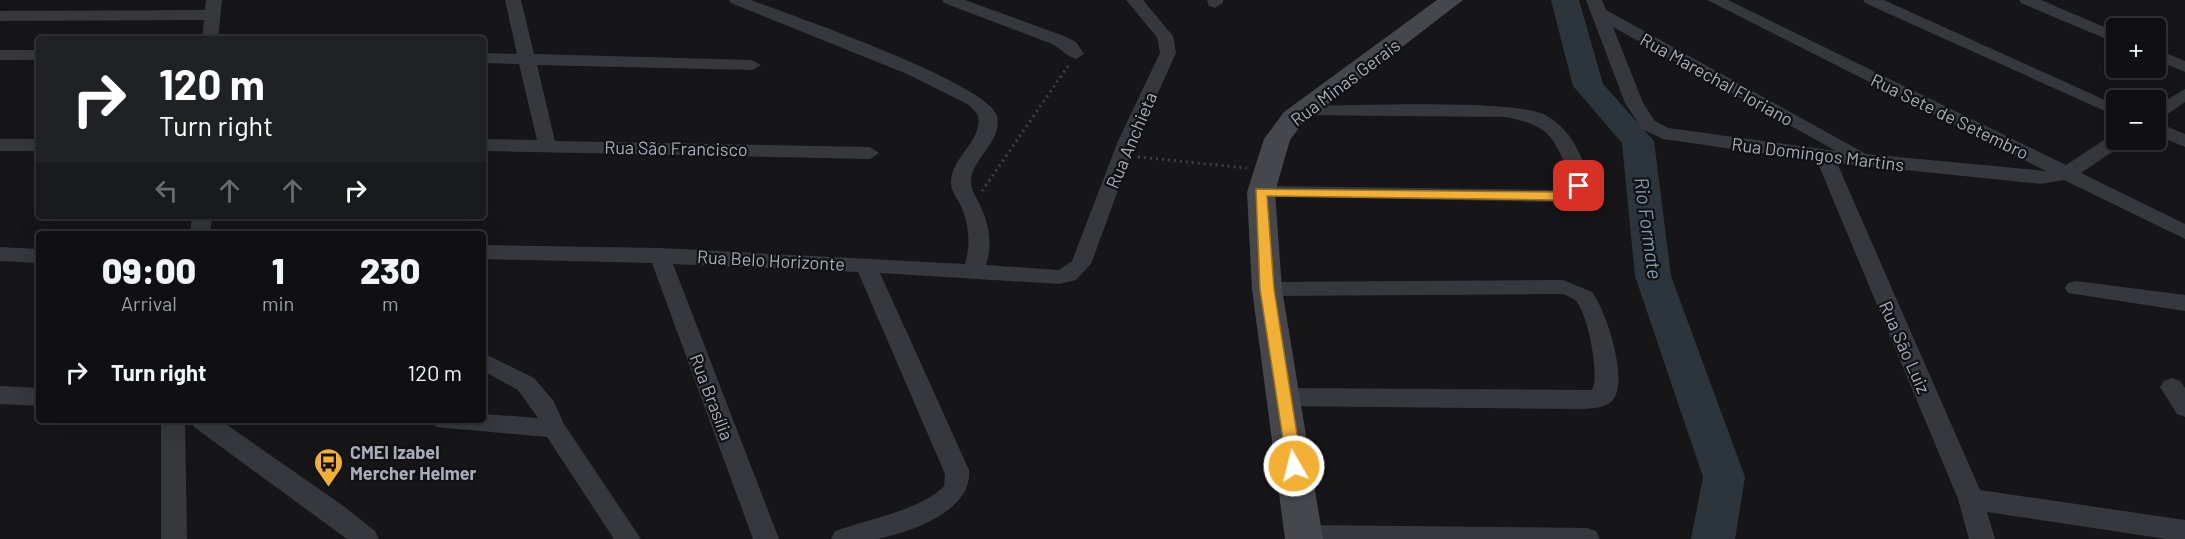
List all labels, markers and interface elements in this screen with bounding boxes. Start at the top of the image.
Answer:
map controls [2106,18,2166,150]
button: + [2106,18,2166,78]
street label: Rua Marechal Floriano [1637,28,1797,130]
street label: Rua Minas Gerais [1286,34,1404,130]
text: 120 m [159,58,265,108]
icon: right [60,60,138,138]
street label: Rua Sete de Setembro [1868,68,2032,164]
street label: Rua Anchieta [1101,88,1161,192]
button: − [2106,90,2166,150]
text: Turn right [159,109,273,141]
street label: Rua Domingos Martins [1730,133,1906,175]
street label: Rua São Francisco [604,136,748,160]
pin [1553,160,1604,211]
icon: arrive [1562,169,1595,202]
icon: left [150,174,183,207]
icon: ahead [213,174,246,207]
icon: ahead [276,174,309,207]
icon: right [339,174,372,207]
water label: Rio Formate [1630,175,1668,281]
street label: Rua Belo Horizonte [697,245,845,275]
text: 09:00 [102,248,196,291]
text: 1 [272,248,284,291]
text: 230 [360,248,420,291]
text: Arrival [121,291,177,315]
text: min [262,291,294,315]
text: m [382,291,398,315]
street label: Rua São Luiz [1875,297,1935,397]
street label: Rua Brasília [685,351,739,443]
icon: right [60,356,93,389]
text: Turn right [111,359,206,385]
text: 120 m [407,359,462,385]
position arrow [1262,434,1326,498]
place label: CMEI Izabel Mercher Helmer [350,441,476,484]
bus stop icon: CMEI Izabel Mercher Helmer [313,446,345,488]

